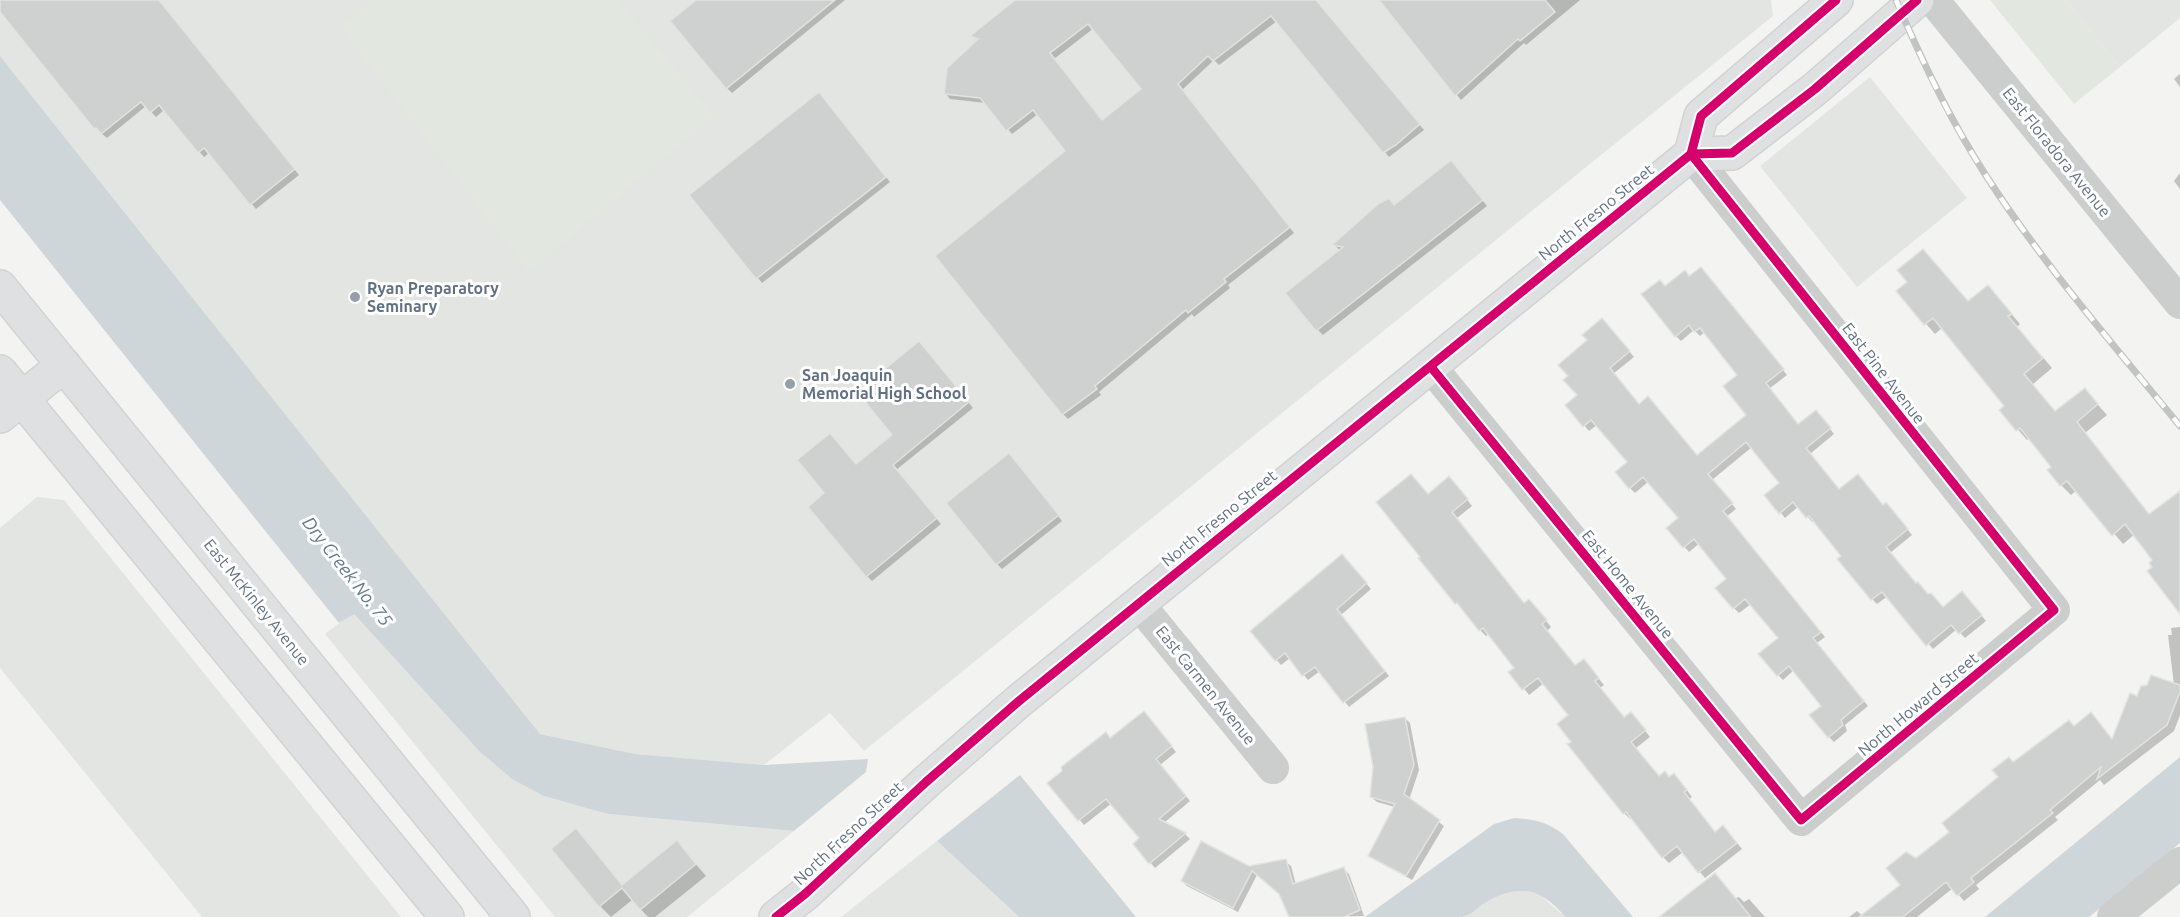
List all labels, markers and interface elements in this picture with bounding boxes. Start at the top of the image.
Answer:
street label: East Floradora Avenue [1999,84,2115,220]
street label: North Fresno Street [1535,160,1658,264]
place label: Ryan Preparatory Seminary [367,279,499,315]
marker: Ryan Preparatory Seminary [348,290,362,304]
street label: East Pine Avenue [1839,319,1929,427]
place label: San Joaquin Memorial High School [802,366,966,402]
marker: San Joaquin Memorial High School [783,377,797,391]
street label: North Fresno Street [1158,466,1281,570]
water label: Dry Creek No. 75 [299,512,397,630]
street label: East Home Avenue [1579,526,1677,642]
street label: East McKinley Avenue [201,535,313,669]
street label: East Carmen Avenue [1153,622,1259,748]
street label: North Howard Street [1854,648,1982,759]
street label: North Fresno Street [790,777,907,888]

